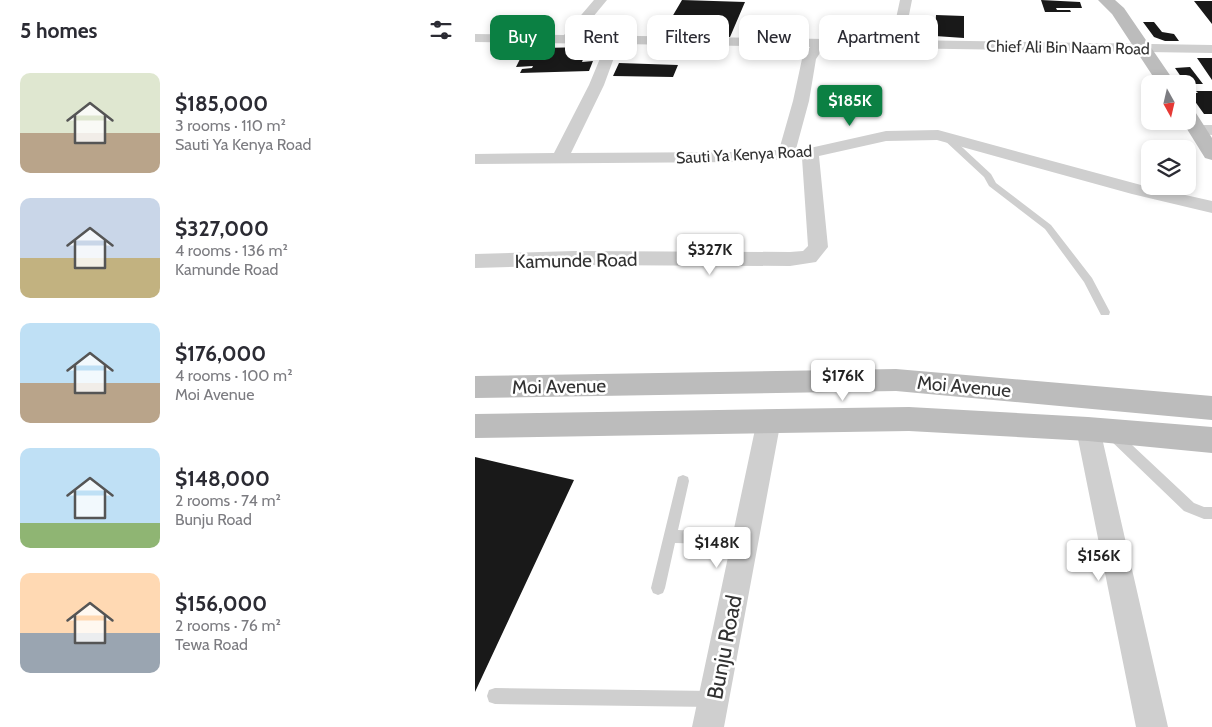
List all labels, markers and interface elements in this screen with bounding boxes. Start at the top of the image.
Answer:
chip: Buy [490,15,555,60]
chip: Rent [565,15,637,60]
chip: Filters [647,15,729,60]
chip: New [739,15,809,60]
chip: Apartment [819,15,938,60]
icon: filters [427,16,455,44]
text: 5 homes [20,18,98,43]
street label: Chief Ali Bin Naam Road [986,37,1150,58]
north arrow [1141,75,1196,130]
map controls [1141,75,1196,195]
pin: $185K [815,84,885,127]
text: $185,000 [175,91,268,116]
text: $185K [828,91,872,110]
icon: home [60,93,120,153]
text: 3 rooms · 110 m² [175,116,286,135]
text: Sauti Ya Kenya Road [175,135,311,154]
button: layers [1141,140,1196,195]
street label: Sauti Ya Kenya Road [675,141,813,168]
text: $327,000 [175,216,269,241]
icon: home [60,218,120,278]
pin: $327K [675,234,745,276]
text: $327K [688,240,732,259]
text: 4 rooms · 136 m² [175,241,288,260]
street label: Kamunde Road [514,248,638,273]
text: Kamunde Road [175,260,278,279]
text: $176,000 [175,341,266,366]
icon: home [60,343,120,403]
pin: $176K [808,360,878,402]
text: 4 rooms · 100 m² [175,366,292,385]
text: $176K [822,366,864,385]
street label: Moi Avenue [916,371,1012,402]
street label: Moi Avenue [512,374,607,399]
text: Moi Avenue [175,385,254,404]
text: $148,000 [175,466,270,491]
icon: home [60,468,120,528]
text: 2 rooms · 74 m² [175,491,281,510]
text: Bunju Road [175,510,252,529]
pin: $148K [682,526,752,569]
text: $148K [695,533,739,552]
pin: $156K [1064,540,1134,582]
text: $156K [1078,546,1120,565]
text: $156,000 [175,591,267,616]
icon: home [60,593,120,653]
street label: Bunju Road [701,593,748,702]
text: 2 rooms · 76 m² [175,616,281,635]
text: Tewa Road [175,635,248,654]

